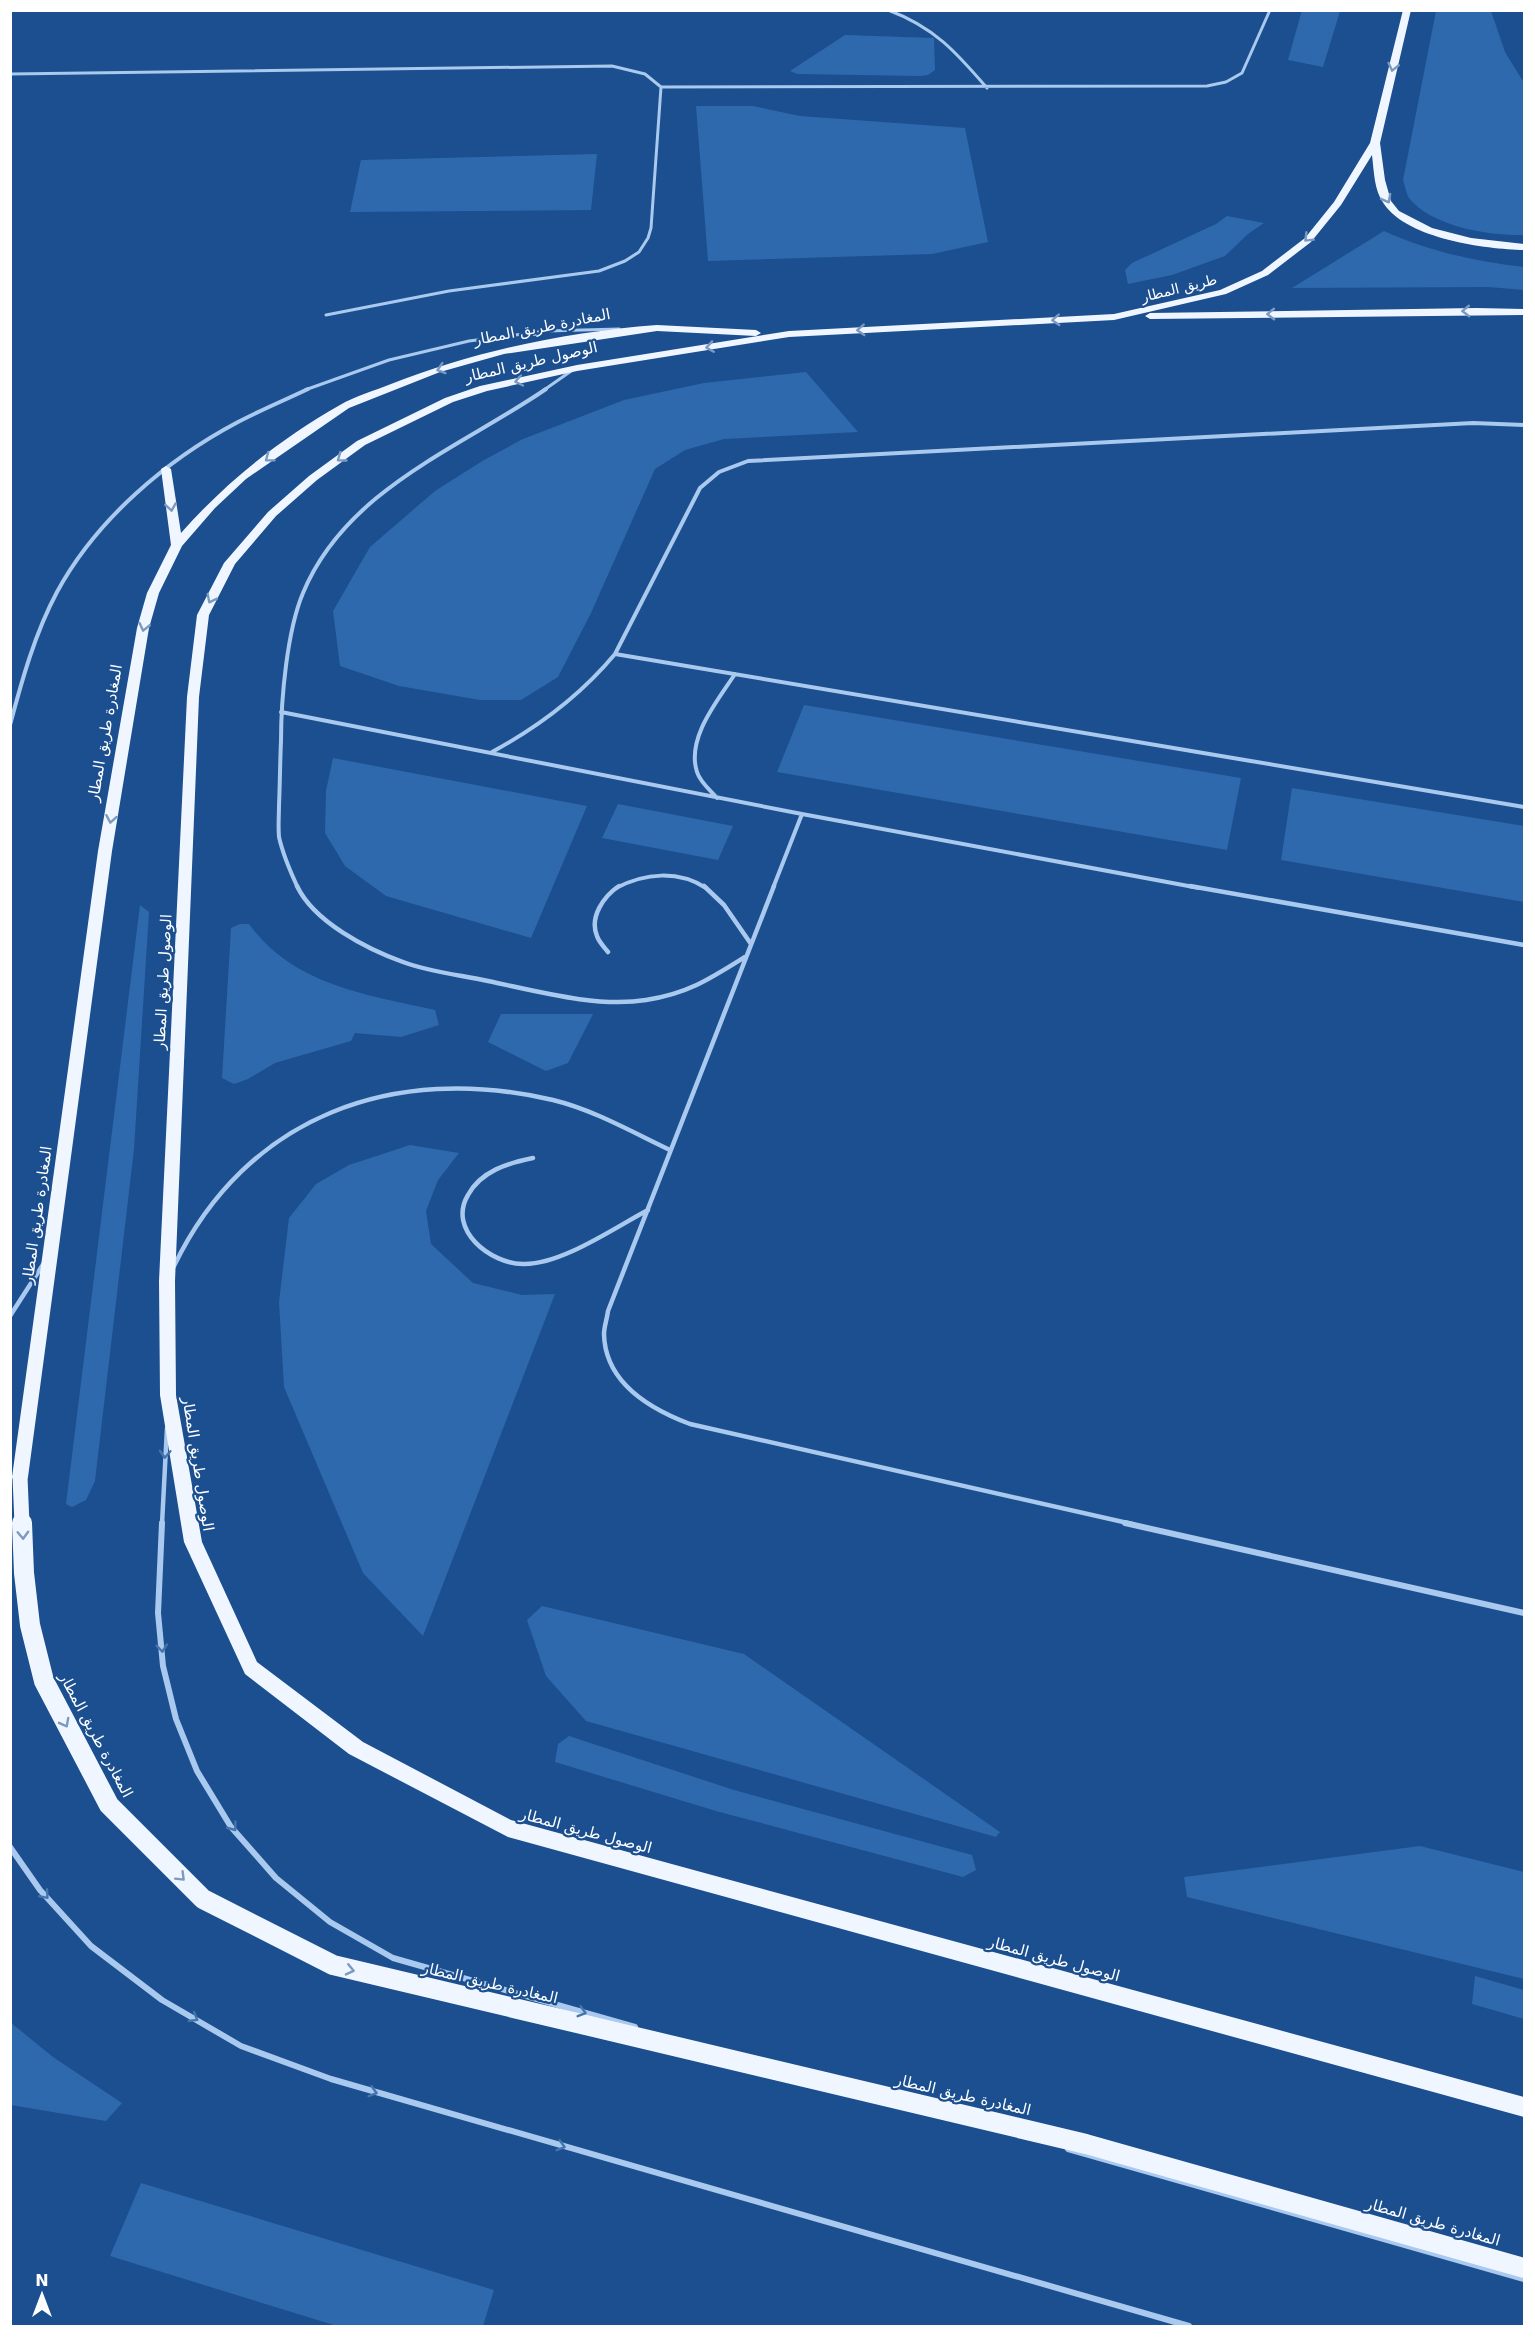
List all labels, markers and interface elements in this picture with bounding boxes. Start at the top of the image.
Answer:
one-way arrow [1388,62,1401,72]
one-way arrow [1380,193,1391,203]
one-way arrow [1304,231,1315,242]
street label: طريق المطار [1138,271,1219,306]
street label: المغادرة طريق المطار [471,305,612,349]
one-way arrow [1462,305,1471,317]
one-way arrow [1267,308,1276,321]
one-way arrow [1051,313,1060,326]
one-way arrow [856,324,865,337]
street label: الوصول طريق المطار [462,338,599,386]
one-way arrow [706,340,715,352]
one-way arrow [436,362,447,374]
one-way arrow [514,373,524,386]
one-way arrow [264,450,275,461]
one-way arrow [336,450,347,461]
one-way arrow [165,502,177,512]
one-way arrow [207,593,218,604]
one-way arrow [138,622,151,632]
street label: المغادرة طريق المطار [84,663,126,804]
one-way arrow [105,814,117,824]
street label: الوصول طريق المطار [150,914,176,1051]
street label: المغادرة طريق المطار [18,1145,56,1286]
street label: الوصول طريق المطار [178,1395,218,1532]
one-way arrow [159,1449,172,1458]
one-way arrow [16,1531,29,1540]
one-way arrow [155,1644,168,1653]
street label: المغادرة طريق المطار [55,1669,137,1801]
one-way arrow [58,1716,70,1727]
street label: الوصول طريق المطار [517,1804,654,1857]
one-way arrow [226,1821,237,1832]
one-way arrow [173,1870,184,1881]
one-way arrow [37,1888,48,1899]
street label: الوصول طريق المطار [985,1932,1122,1985]
street label: المغادرة طريق المطار [419,1958,560,2007]
one-way arrow [345,1962,355,1975]
one-way arrow [576,2005,587,2017]
one-way arrow [187,2011,198,2023]
street label: المغادرة طريق المطار [892,2070,1033,2119]
one-way arrow [368,2085,378,2097]
one-way arrow [555,2139,566,2151]
street label: المغادرة طريق المطار [1363,2194,1502,2250]
north arrow [12,2265,72,2325]
text: N [35,2271,49,2290]

